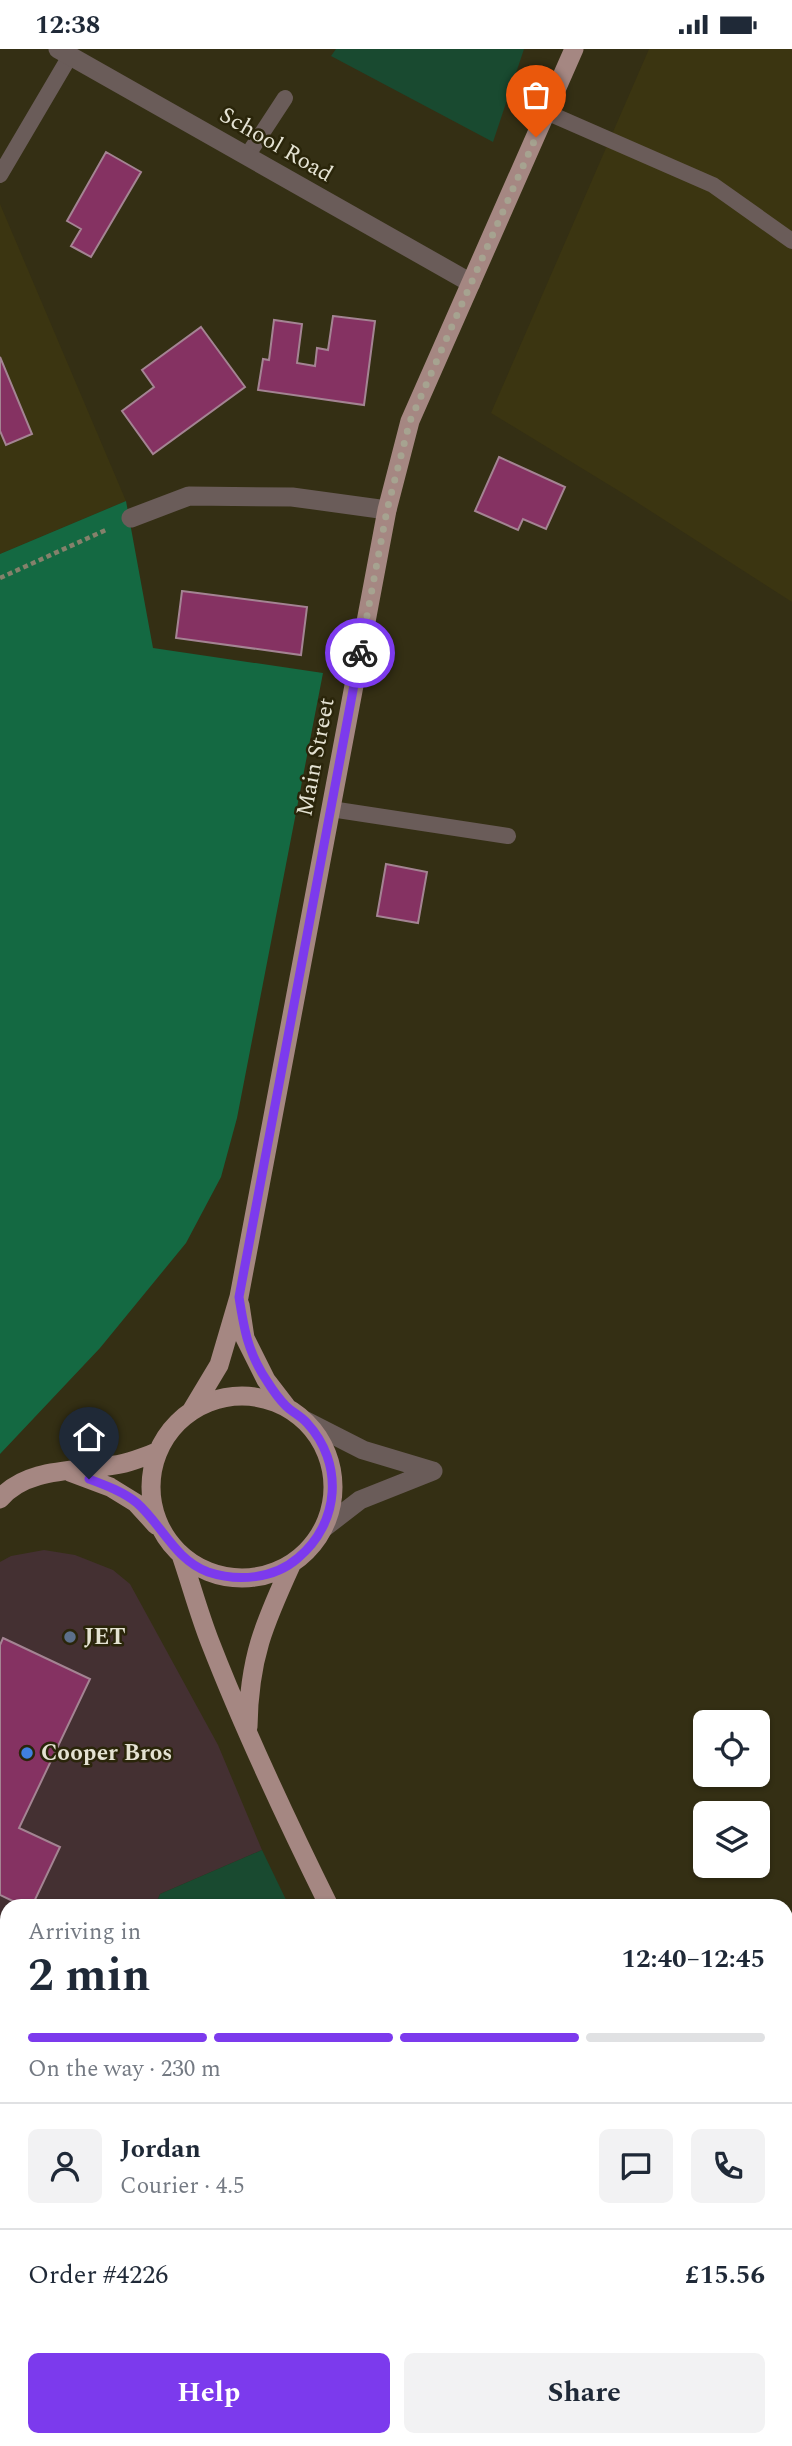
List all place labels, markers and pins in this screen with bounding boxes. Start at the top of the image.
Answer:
pin [506,65,566,137]
pin [59,1407,119,1479]
place label: JET [84,1620,126,1655]
marker: JET [62,1629,78,1645]
place label: Cooper Bros [41,1736,172,1771]
marker: Cooper Bros [19,1745,35,1761]

